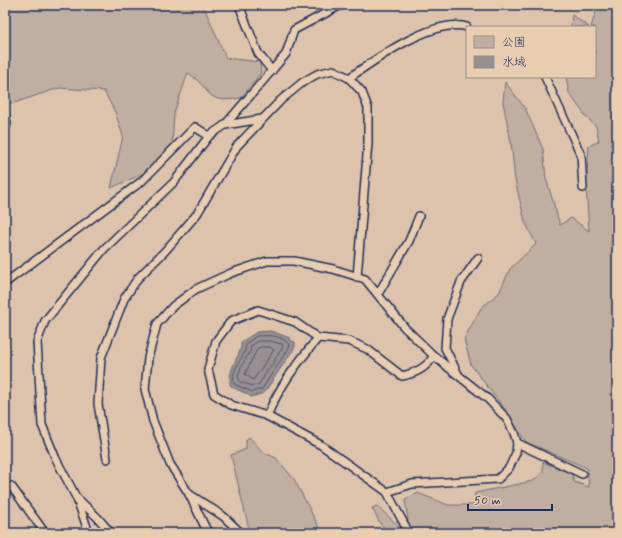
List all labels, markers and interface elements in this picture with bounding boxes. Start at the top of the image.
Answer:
legend [466,26,596,78]
text: 公園 [502,35,526,51]
text: 水域 [502,55,526,71]
scale bar [468,486,552,512]
text: 50 m [474,493,501,509]

